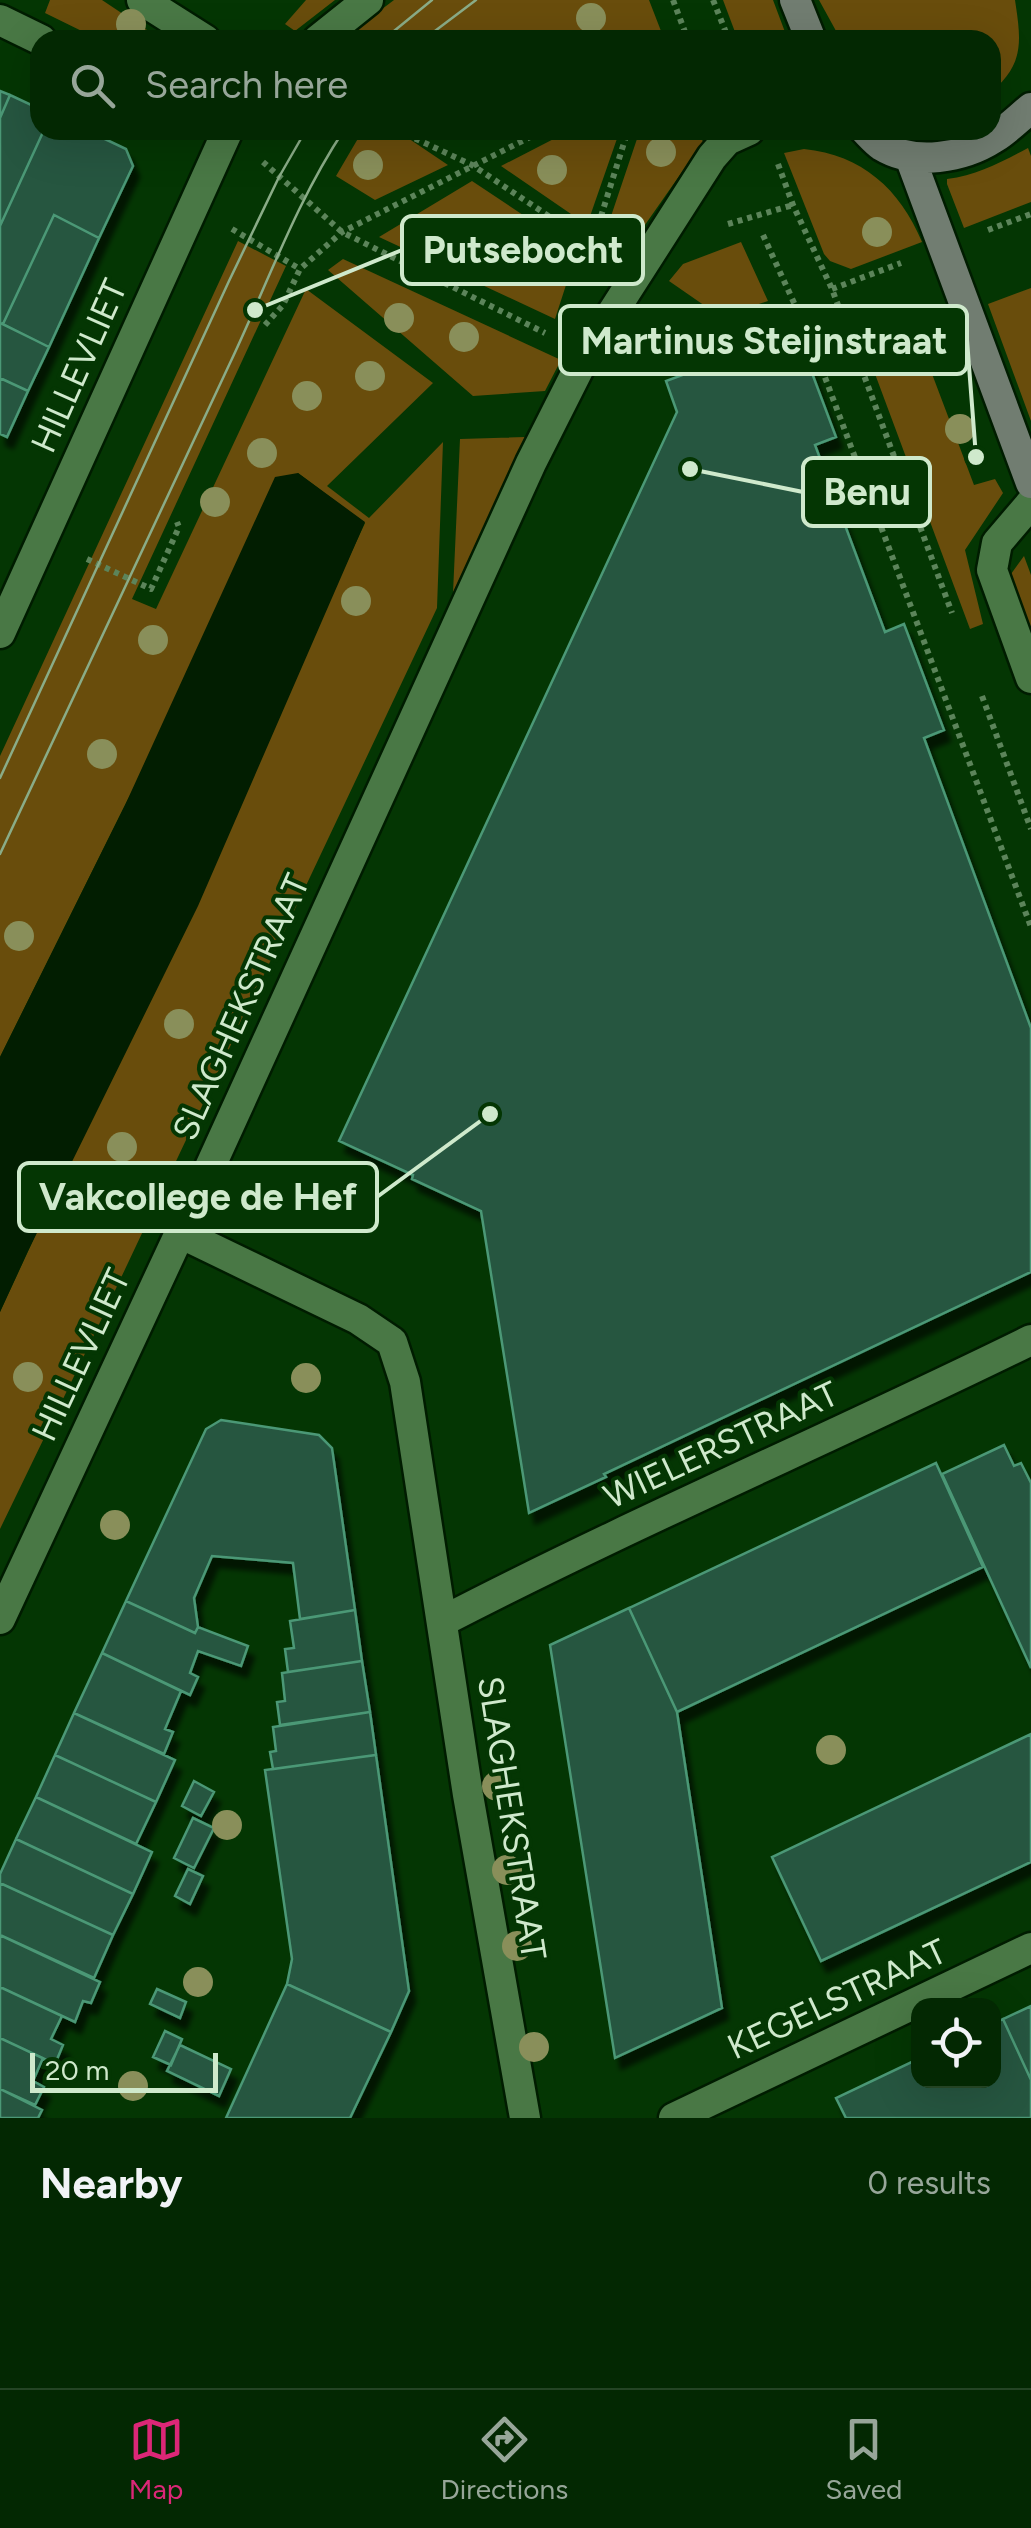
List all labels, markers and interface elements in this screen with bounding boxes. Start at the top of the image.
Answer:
search box [30,30,1001,140]
icon: search [65,58,120,113]
text: Search here [145,62,348,108]
callout: Putsebocht [402,216,643,284]
text: Putsebocht [423,227,623,273]
street label: HILLEVLIET [22,273,136,459]
callout: Martinus Steijnstraat [560,306,967,374]
text: Martinus Steijnstraat [580,318,948,364]
callout: Benu [803,458,930,526]
text: Benu [823,469,911,515]
street label: SLAGHEKSTRAAT [164,868,318,1146]
callout: Vakcollege de Hef [19,1163,377,1231]
text: Vakcollege de Hef [39,1174,357,1220]
street label: HILLEVLIET [23,1262,139,1448]
street label: WIELERSTRAAT [597,1372,845,1518]
street label: SLAGHEKSTRAAT [469,1673,555,1963]
street label: KEGELSTRAAT [721,1930,953,2068]
map controls [911,1998,1001,2088]
button: locate [911,1998,1001,2088]
scale bar [30,2048,218,2092]
text: 20 m [45,2053,109,2087]
text: Nearby [40,2158,182,2209]
text: 0 results [867,2164,991,2202]
tab: Map [129,2412,184,2506]
tab: Directions [441,2412,568,2506]
tab: Saved [825,2412,902,2506]

